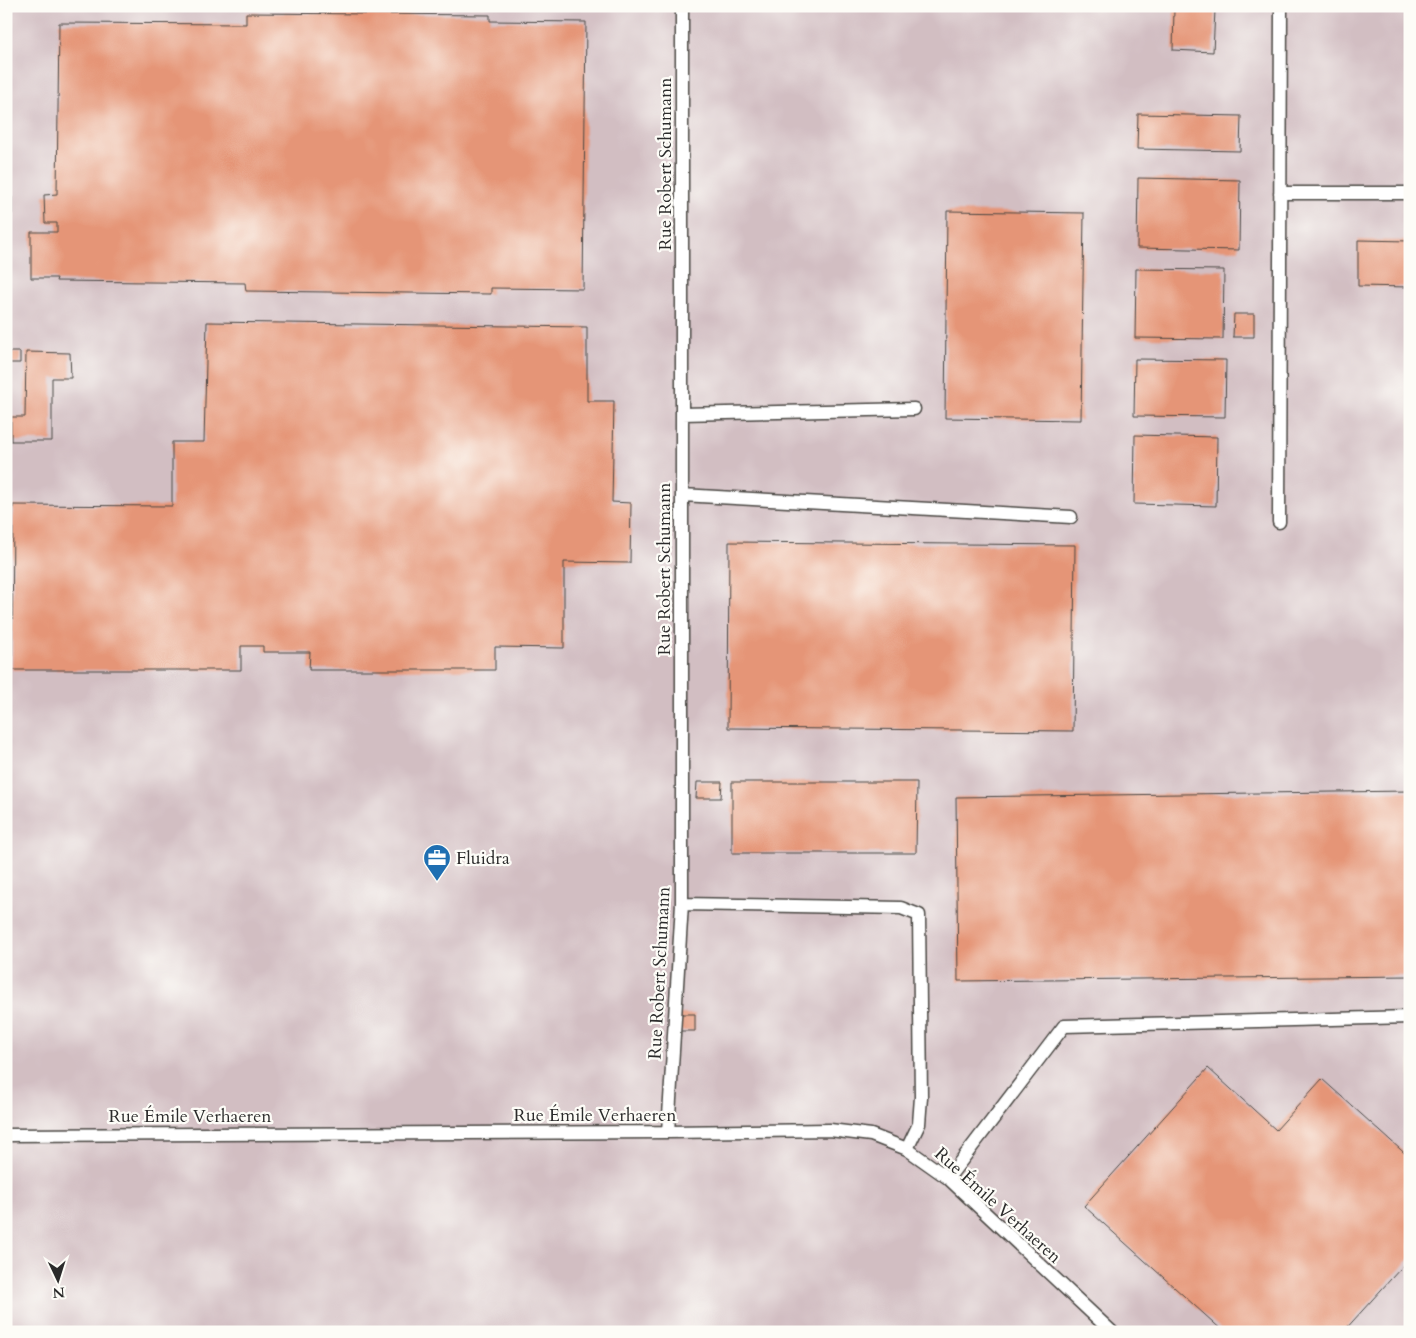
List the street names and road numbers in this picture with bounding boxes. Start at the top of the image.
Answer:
street label: Rue Robert Schumann [653,77,678,250]
street label: Rue Robert Schumann [652,482,677,655]
street label: Rue Robert Schumann [642,885,677,1060]
street label: Rue Émile Verhaeren [513,1103,677,1128]
street label: Rue Émile Verhaeren [108,1104,272,1129]
street label: Rue Émile Verhaeren [929,1142,1067,1270]

